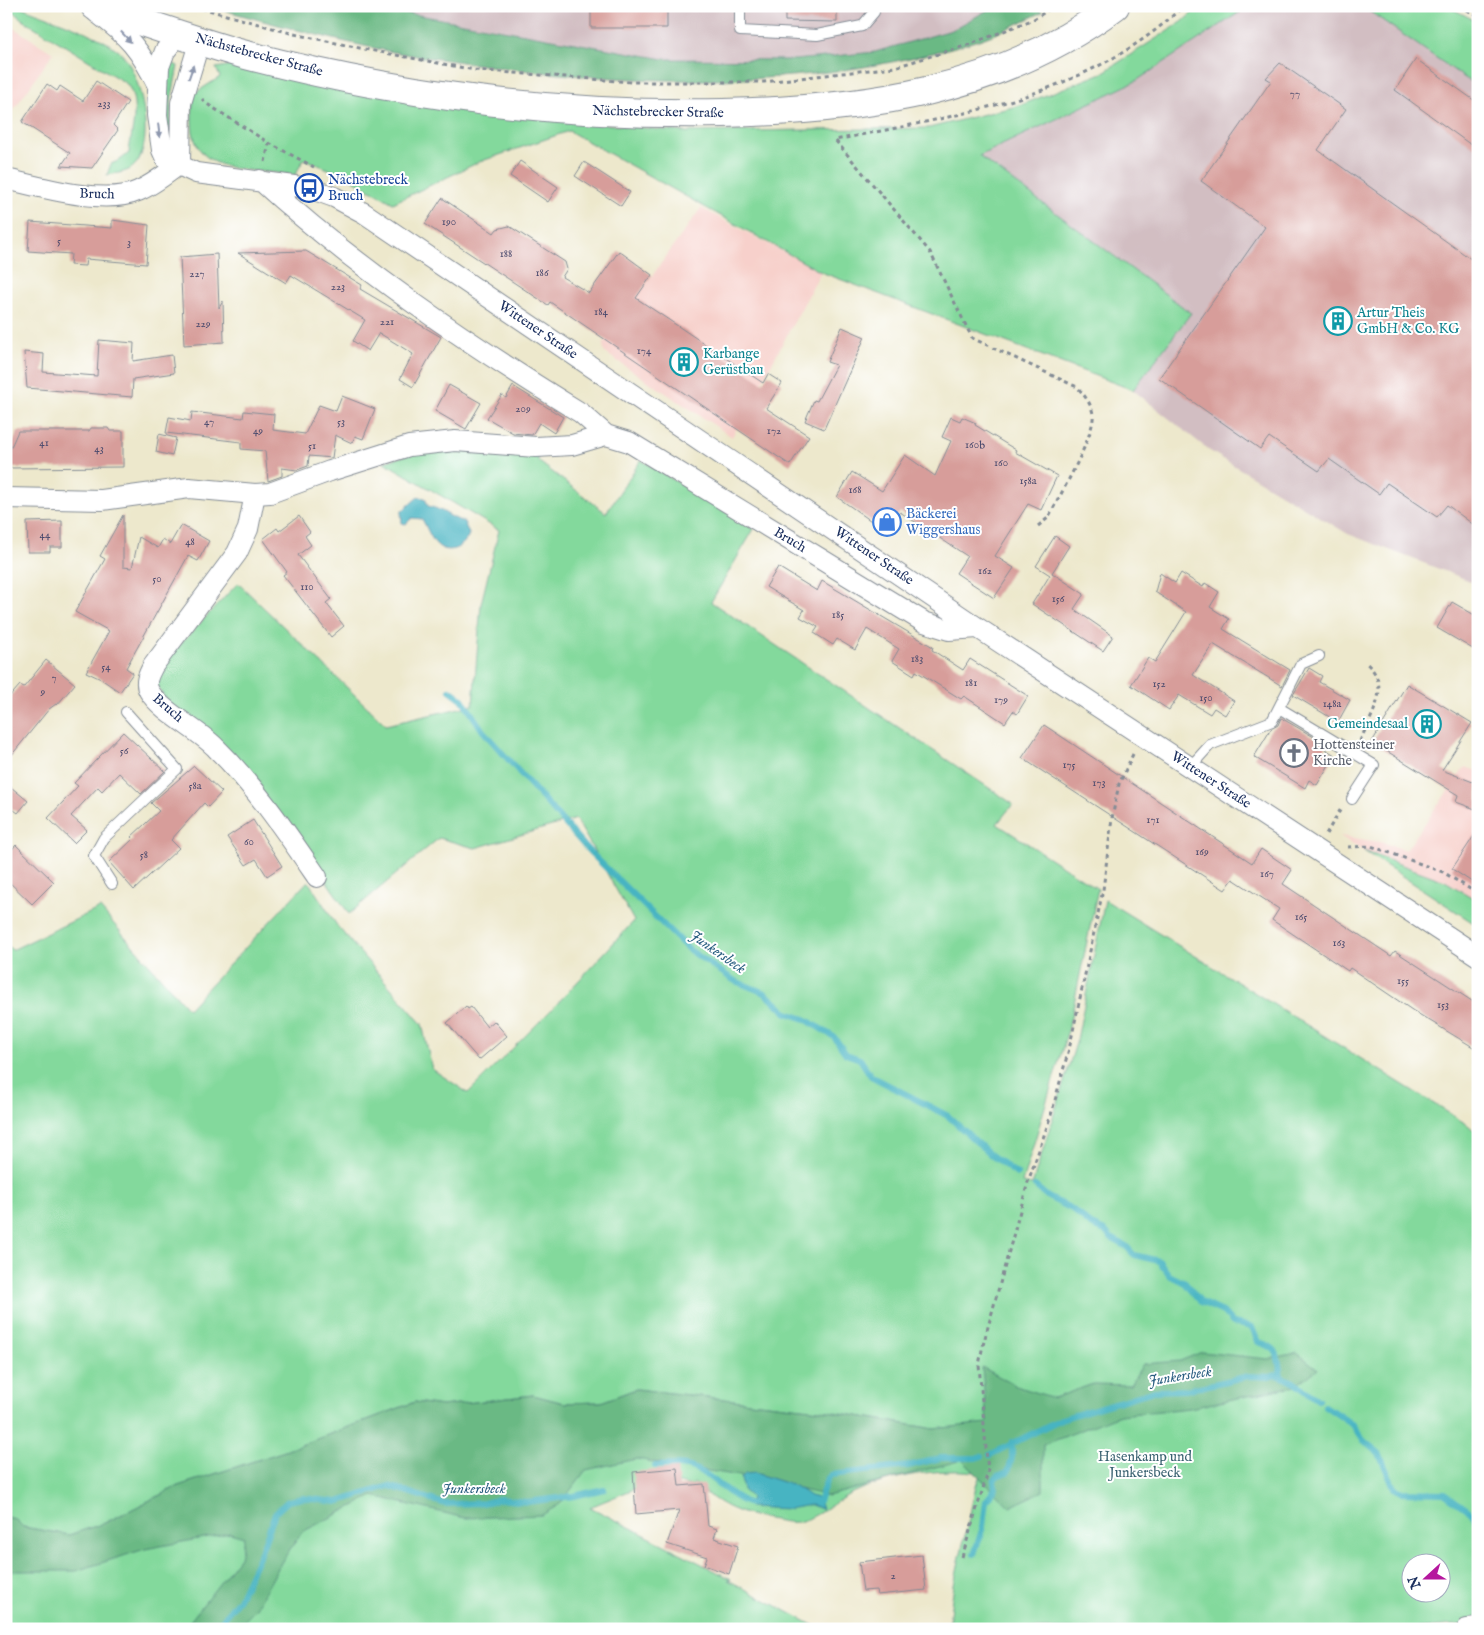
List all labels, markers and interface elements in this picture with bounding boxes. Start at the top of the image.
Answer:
street label: Nächstebrecker Straße [193,29,325,81]
one-way arrow [120,30,132,42]
one-way arrow [187,64,195,79]
house number: 77 [1290,87,1300,101]
house number: 233 [97,97,111,111]
street label: Nächstebrecker Straße [592,102,724,122]
one-way arrow [155,123,163,139]
place label: Nächstebreck Bruch [328,171,409,205]
bus stop icon: Nächstebreck Bruch [294,173,324,203]
street label: Bruch [79,184,115,204]
house number: 190 [442,215,456,229]
house number: 5 [57,234,61,248]
house number: 3 [127,236,131,250]
house number: 188 [500,247,512,261]
house number: 186 [535,266,549,280]
house number: 227 [189,267,205,281]
house number: 223 [331,280,345,294]
street label: Wittener Straße [495,297,582,364]
place label: Artur Theis GmbH & Co. KG [1356,304,1460,338]
house number: 184 [594,305,609,319]
building icon: Artur Theis GmbH & Co. KG [1323,306,1353,336]
house number: 221 [380,315,394,329]
house number: 229 [195,317,211,331]
house number: 174 [637,344,652,358]
place label: Karbange Gerüstbau [703,345,763,379]
building icon: Karbange Gerüstbau [669,347,699,377]
house number: 209 [515,402,531,416]
house number: 47 [204,415,214,429]
house number: 53 [337,415,345,429]
house number: 49 [253,424,263,438]
house number: 172 [767,424,781,438]
house number: 41 [39,436,49,450]
house number: 160b [965,438,985,452]
house number: 51 [308,439,316,453]
house number: 43 [94,442,104,456]
house number: 160 [994,456,1008,470]
house number: 158a [1019,474,1037,488]
house number: 168 [848,483,862,497]
place label: Bäckerei Wiggershaus [906,505,981,539]
shop icon: Bäckerei Wiggershaus [872,507,902,537]
street label: Bruch [770,523,810,557]
street label: Wittener Straße [831,523,918,590]
house number: 44 [40,528,51,542]
house number: 48 [185,535,195,549]
house number: 162 [978,564,992,578]
house number: 50 [152,572,162,586]
house number: 110 [300,580,314,594]
house number: 156 [1052,592,1065,606]
house number: 185 [832,608,844,622]
house number: 183 [911,652,923,666]
house number: 54 [101,660,111,674]
house number: 7 [51,671,57,685]
house number: 181 [965,676,977,690]
house number: 152 [1152,677,1166,691]
house number: 9 [40,685,46,699]
street label: Bruch [149,690,188,727]
house number: 150 [1199,691,1213,705]
house number: 179 [994,693,1008,707]
house number: 148a [1323,697,1342,711]
building icon: Gemeindesaal [1412,709,1442,739]
place label: Gemeindesaal [1327,715,1408,733]
place label: Hottensteiner Kirche [1313,736,1395,770]
church icon: Hottensteiner Kirche [1279,738,1309,768]
house number: 56 [120,744,129,758]
street label: Wittener Straße [1168,747,1255,813]
house number: 175 [1062,758,1076,772]
house number: 173 [1092,776,1106,790]
house number: 58a [188,779,202,793]
house number: 171 [1146,813,1160,827]
house number: 60 [244,835,254,849]
house number: 169 [1195,845,1209,859]
house number: 58 [140,848,148,862]
house number: 167 [1260,867,1274,881]
house number: 165 [1295,910,1307,924]
water label: Junkersbeck [687,926,749,978]
house number: 163 [1333,936,1345,950]
house number: 155 [1397,974,1409,988]
house number: 153 [1437,998,1449,1012]
water label: Junkersbeck [1147,1362,1213,1390]
park label: Hasenkamp und Junkersbeck [1098,1448,1193,1482]
water label: Junkersbeck [442,1479,506,1498]
north arrow [1402,1552,1452,1602]
house number: 2 [890,1569,896,1583]
text: N [1404,1573,1426,1592]

